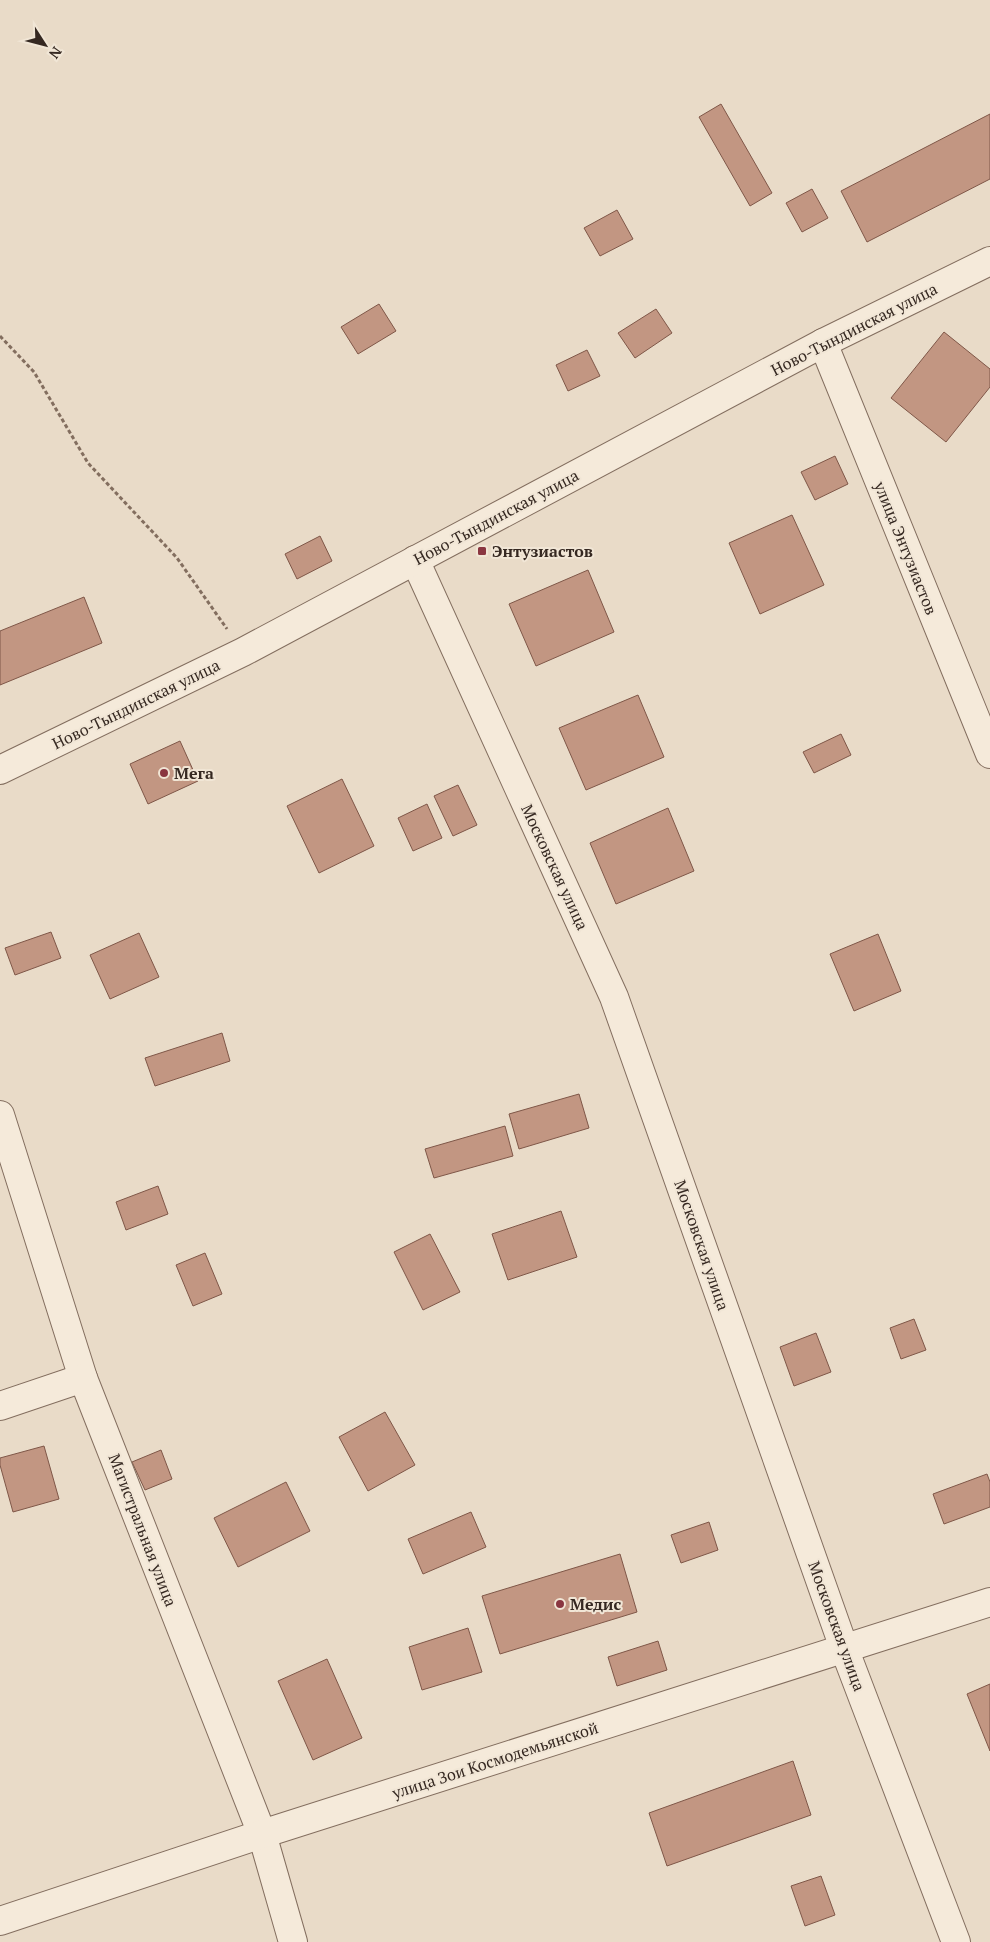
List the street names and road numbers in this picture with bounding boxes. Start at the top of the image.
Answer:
street label: Ново-Тындинская улица [767,277,941,381]
street label: Ново-Тындинская улица [410,464,582,570]
street label: улица Энтузиастов [869,477,943,618]
street label: Ново-Тындинская улица [48,654,224,754]
street label: Московская улица [516,800,594,934]
street label: Московская улица [669,1177,735,1313]
street label: Магистральная улица [104,1450,182,1610]
street label: Московская улица [803,1558,871,1694]
street label: улица Зои Космодемьянской [388,1716,601,1804]

